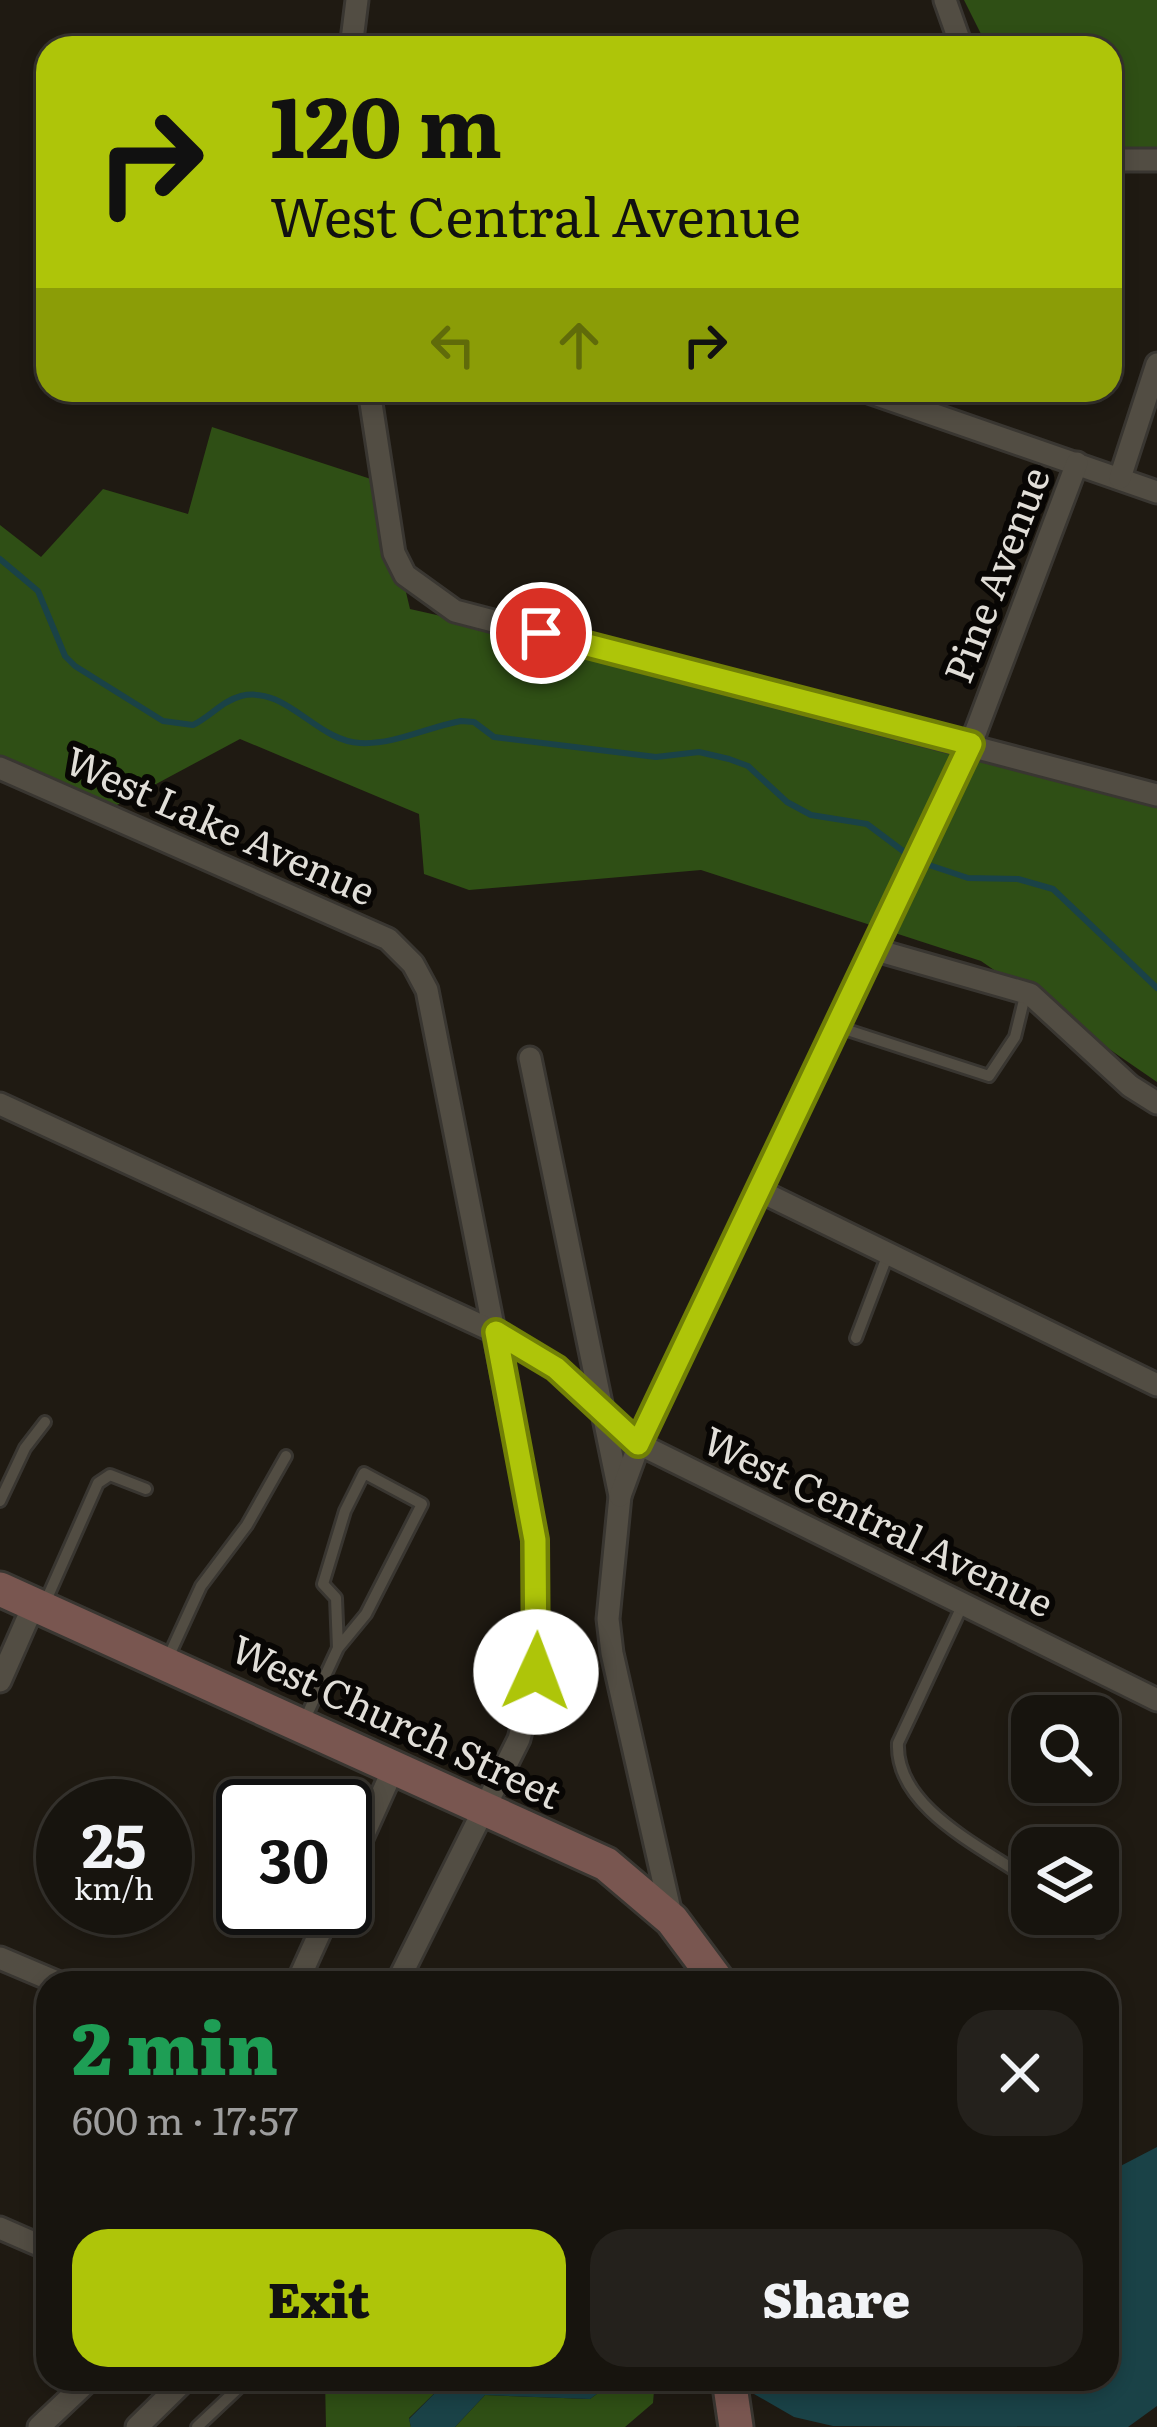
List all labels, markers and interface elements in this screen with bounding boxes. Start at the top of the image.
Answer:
text: 120 m [270,59,502,184]
icon: right [72,84,228,240]
text: West Central Avenue [270,173,801,254]
icon: left [420,312,486,378]
icon: ahead [546,312,612,378]
icon: right [672,312,738,378]
street label: Pine Avenue [926,458,1062,690]
pin [490,582,592,684]
icon: arrive [508,600,574,666]
street label: West Lake Avenue [57,729,385,918]
street label: West Central Avenue [694,1409,1064,1629]
position arrow [473,1609,599,1735]
street label: West Church Street [223,1617,572,1821]
map controls [1011,1695,1119,1935]
button: search [1011,1695,1119,1803]
speed limit sign: 30 [216,1779,372,1935]
text: 25 [82,1797,146,1886]
button: layers [1011,1827,1119,1935]
text: km/h [74,1865,154,1909]
text: 2 min [72,1990,278,2097]
button: close [957,2010,1083,2136]
text: 600 m · 17:57 [72,2089,298,2147]
button: Exit [72,2229,566,2367]
button: Share [590,2229,1083,2367]

